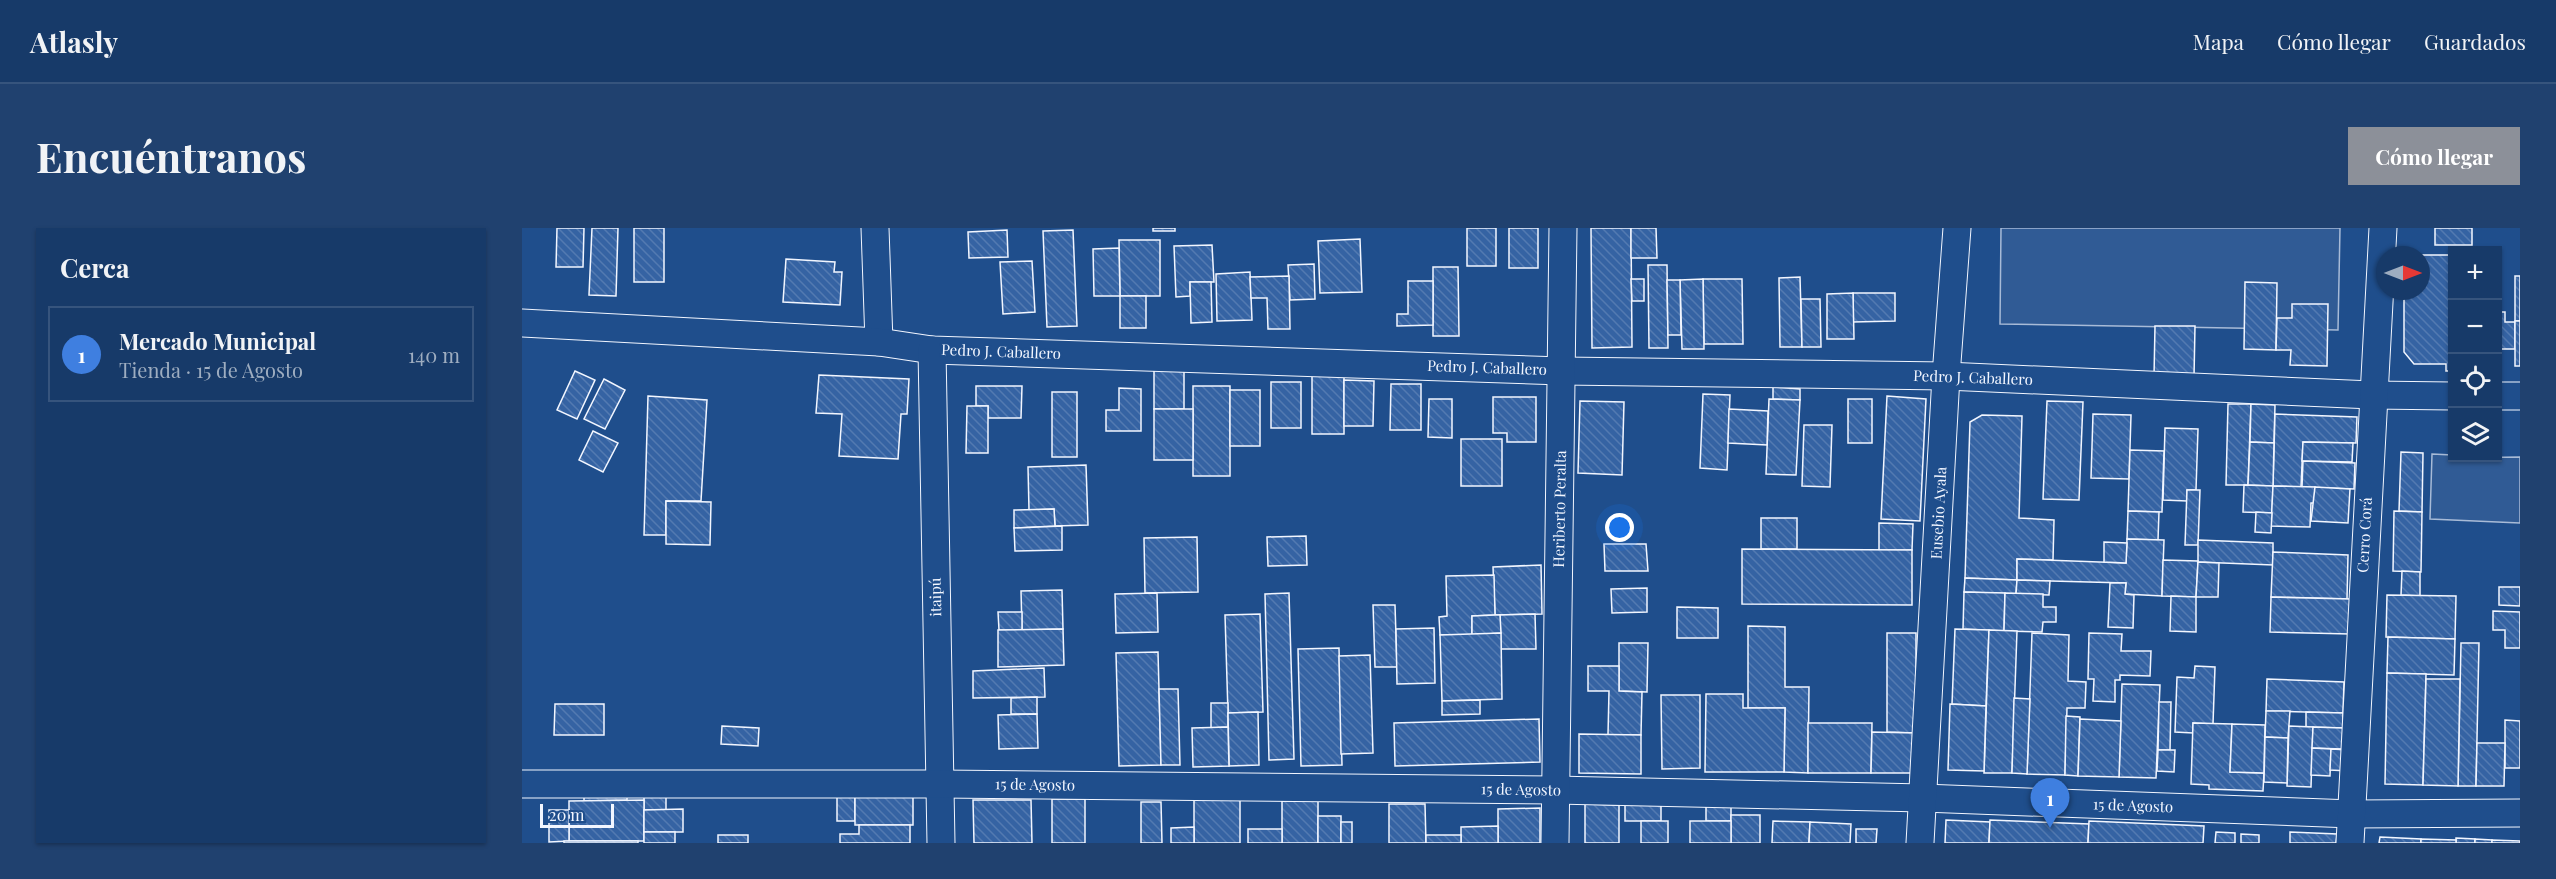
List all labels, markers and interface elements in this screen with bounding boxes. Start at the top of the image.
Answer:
text: Atlasly [30,23,118,60]
text: Mapa [2193,27,2244,55]
text: Cómo llegar [2277,27,2391,55]
text: Guardados [2424,27,2526,55]
button: Cómo llegar [2348,127,2520,185]
text: Encuéntranos [36,128,306,184]
north arrow [2376,246,2430,300]
map controls [2448,246,2502,462]
button: + [2448,246,2502,300]
text: Cerca [60,250,129,285]
button: − [2448,300,2502,354]
text: Mercado Municipal [119,326,316,356]
street label: Pedro J. Caballero [941,339,1061,363]
text: 1 [78,341,85,368]
text: 140 m [408,341,460,368]
button: locate [2448,354,2502,408]
street label: Pedro J. Caballero [1427,355,1547,379]
text: Tienda · 15 de Agosto [119,356,303,383]
street label: Pedro J. Caballero [1913,365,2033,389]
button: layers [2448,408,2502,462]
street label: Heriberto Peralta [1548,450,1570,568]
street label: Eusebio Ayala [1926,466,1950,560]
street label: Cerro Corá [2352,496,2376,573]
your location [1605,513,1634,542]
street label: itaipú [925,577,945,617]
street label: 15 de Agosto [995,773,1075,795]
street label: 15 de Agosto [1481,778,1561,800]
pin: 1 [2030,778,2069,828]
street label: 15 de Agosto [2093,794,2174,816]
scale bar [540,801,614,828]
text: 20 m [549,804,584,825]

